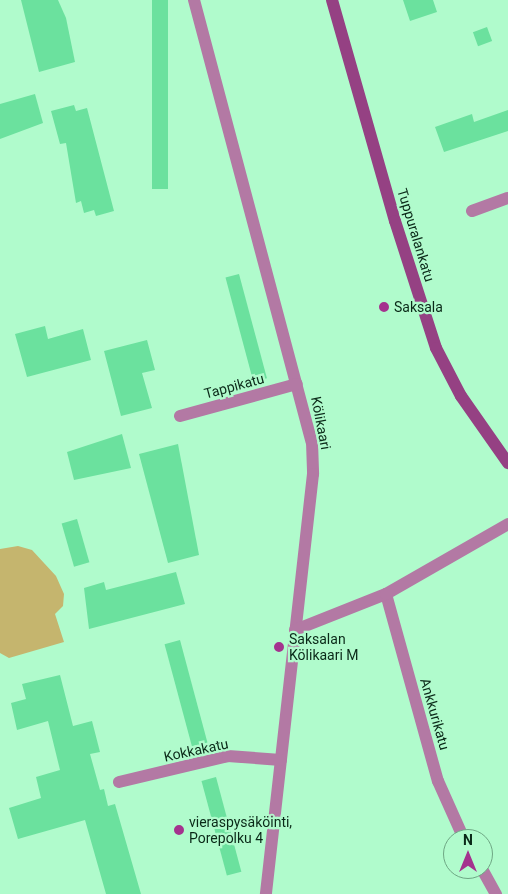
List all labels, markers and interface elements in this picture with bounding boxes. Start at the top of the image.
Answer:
street label: Tuppuralankatu [394,186,438,284]
place label: Saksala [394,299,443,315]
marker: Saksala [378,301,390,313]
street label: Tappikatu [202,370,266,402]
street label: Kölikaari [308,395,334,451]
place label: Saksalan Kölikaari M [289,631,359,664]
marker: Saksalan Kölikaari M [273,641,285,653]
street label: Ankkurikatu [417,676,453,752]
street label: Kokkakatu [162,735,230,765]
place label: vieraspysäköinti, Porepolku 4 [189,814,292,846]
marker: vieraspysäköinti, Porepolku 4 [173,824,185,836]
north arrow [443,829,493,879]
text: N [463,832,473,848]

